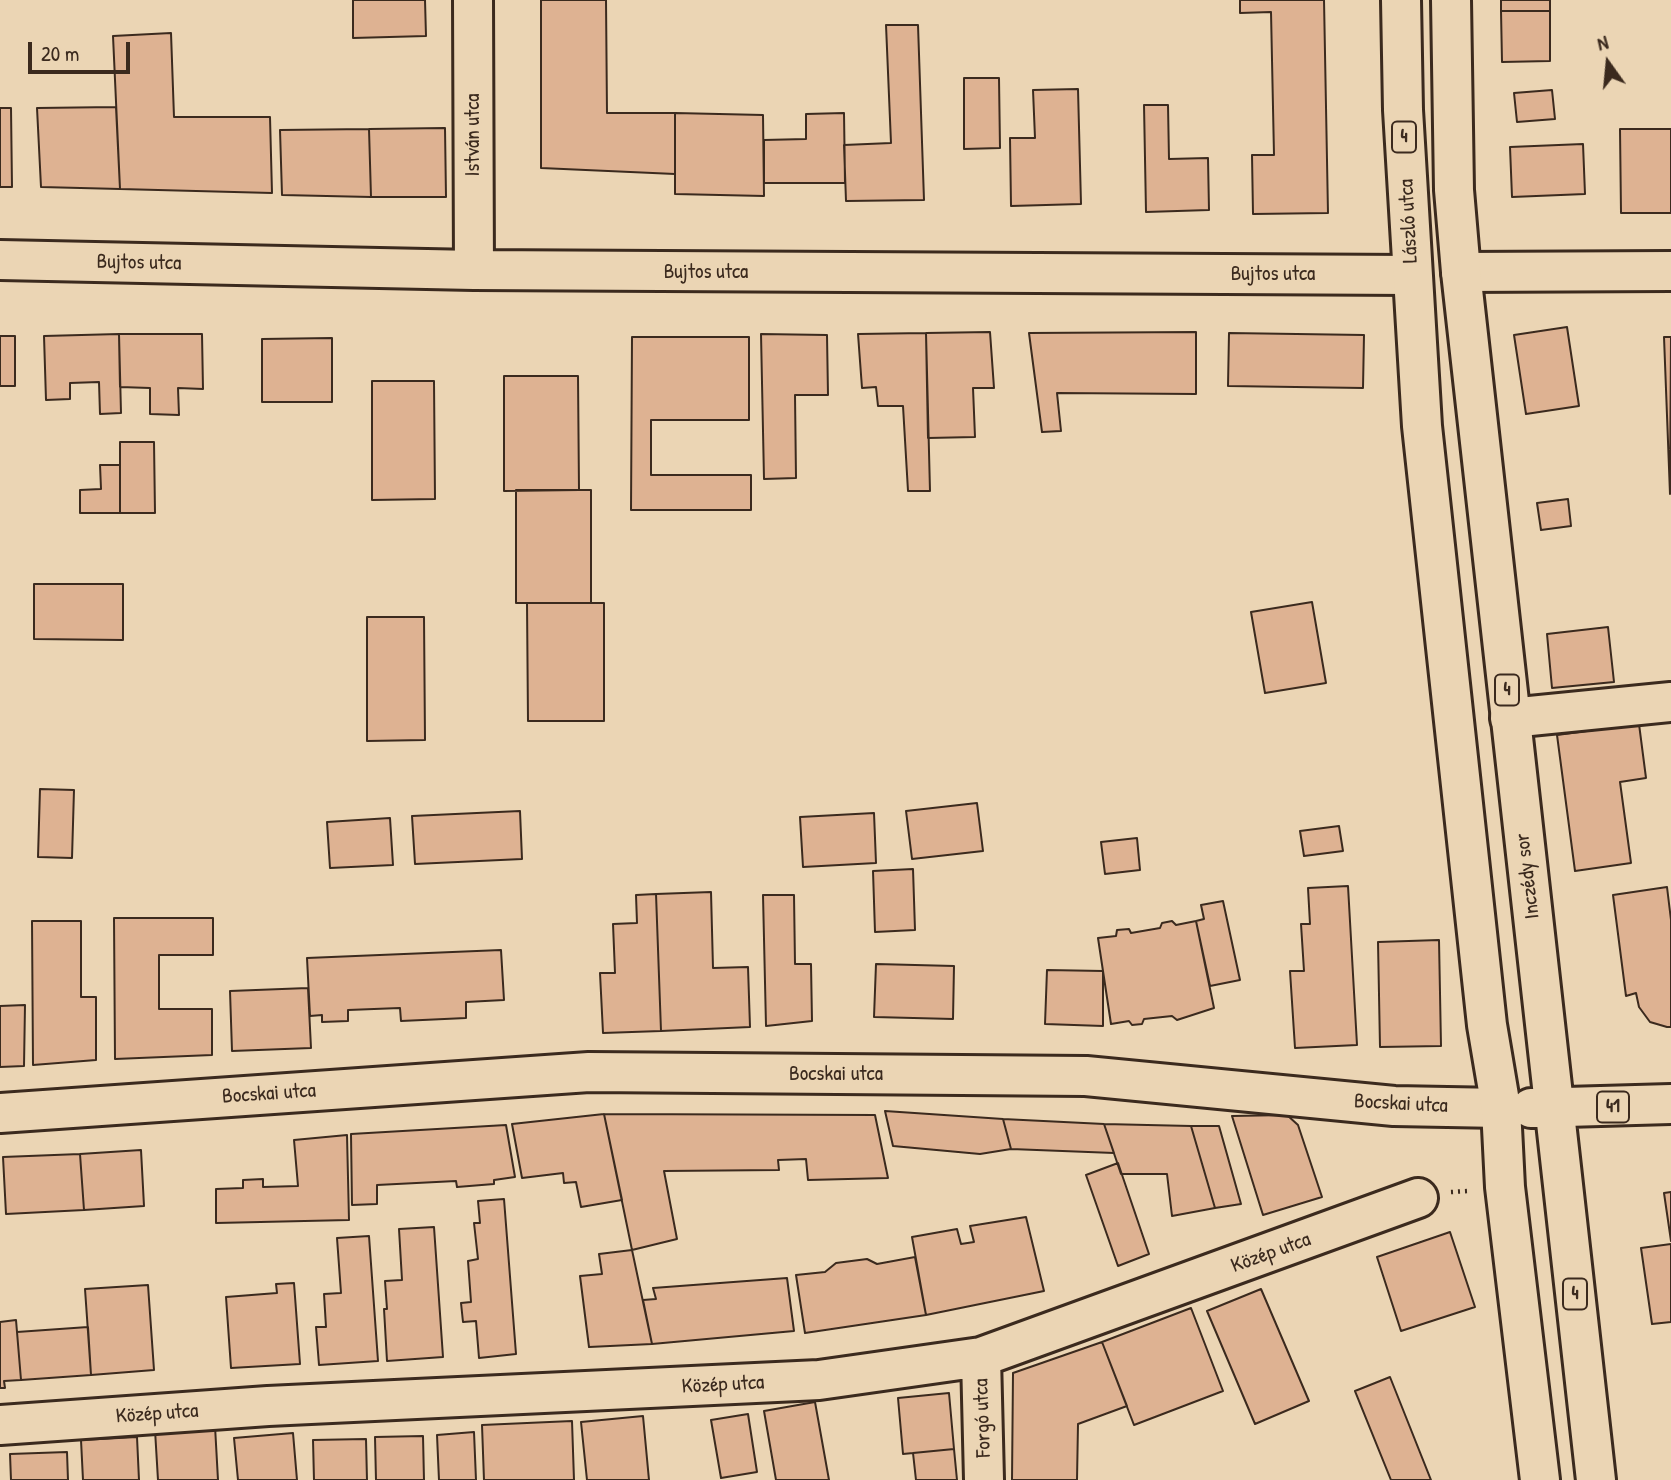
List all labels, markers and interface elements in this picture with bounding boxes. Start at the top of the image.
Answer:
scale bar [32,28,133,72]
north arrow [1573,28,1643,98]
text: N [1594,29,1611,57]
text: 20 m [41,39,79,68]
street label: István utca [460,93,486,177]
road number: 4 [1392,122,1416,153]
street label: László utca [1394,178,1424,264]
street label: Bujtos utca [96,250,182,276]
street label: Bujtos utca [664,259,748,285]
street label: Bujtos utca [1231,261,1315,287]
road number: 4 [1495,674,1519,706]
street label: Inczédy sor [1510,832,1546,920]
street label: Bocskai utca [789,1061,883,1087]
street label: Bocskai utca [221,1078,317,1110]
street label: Bocskai utca [1353,1089,1449,1119]
road number: 41 [1597,1092,1629,1122]
street label: Közép utca [1228,1227,1314,1279]
road number: 4 [1563,1278,1587,1310]
street label: Közép utca [681,1370,765,1400]
street label: Forgó utca [969,1378,997,1458]
street label: Közép utca [115,1399,199,1429]

